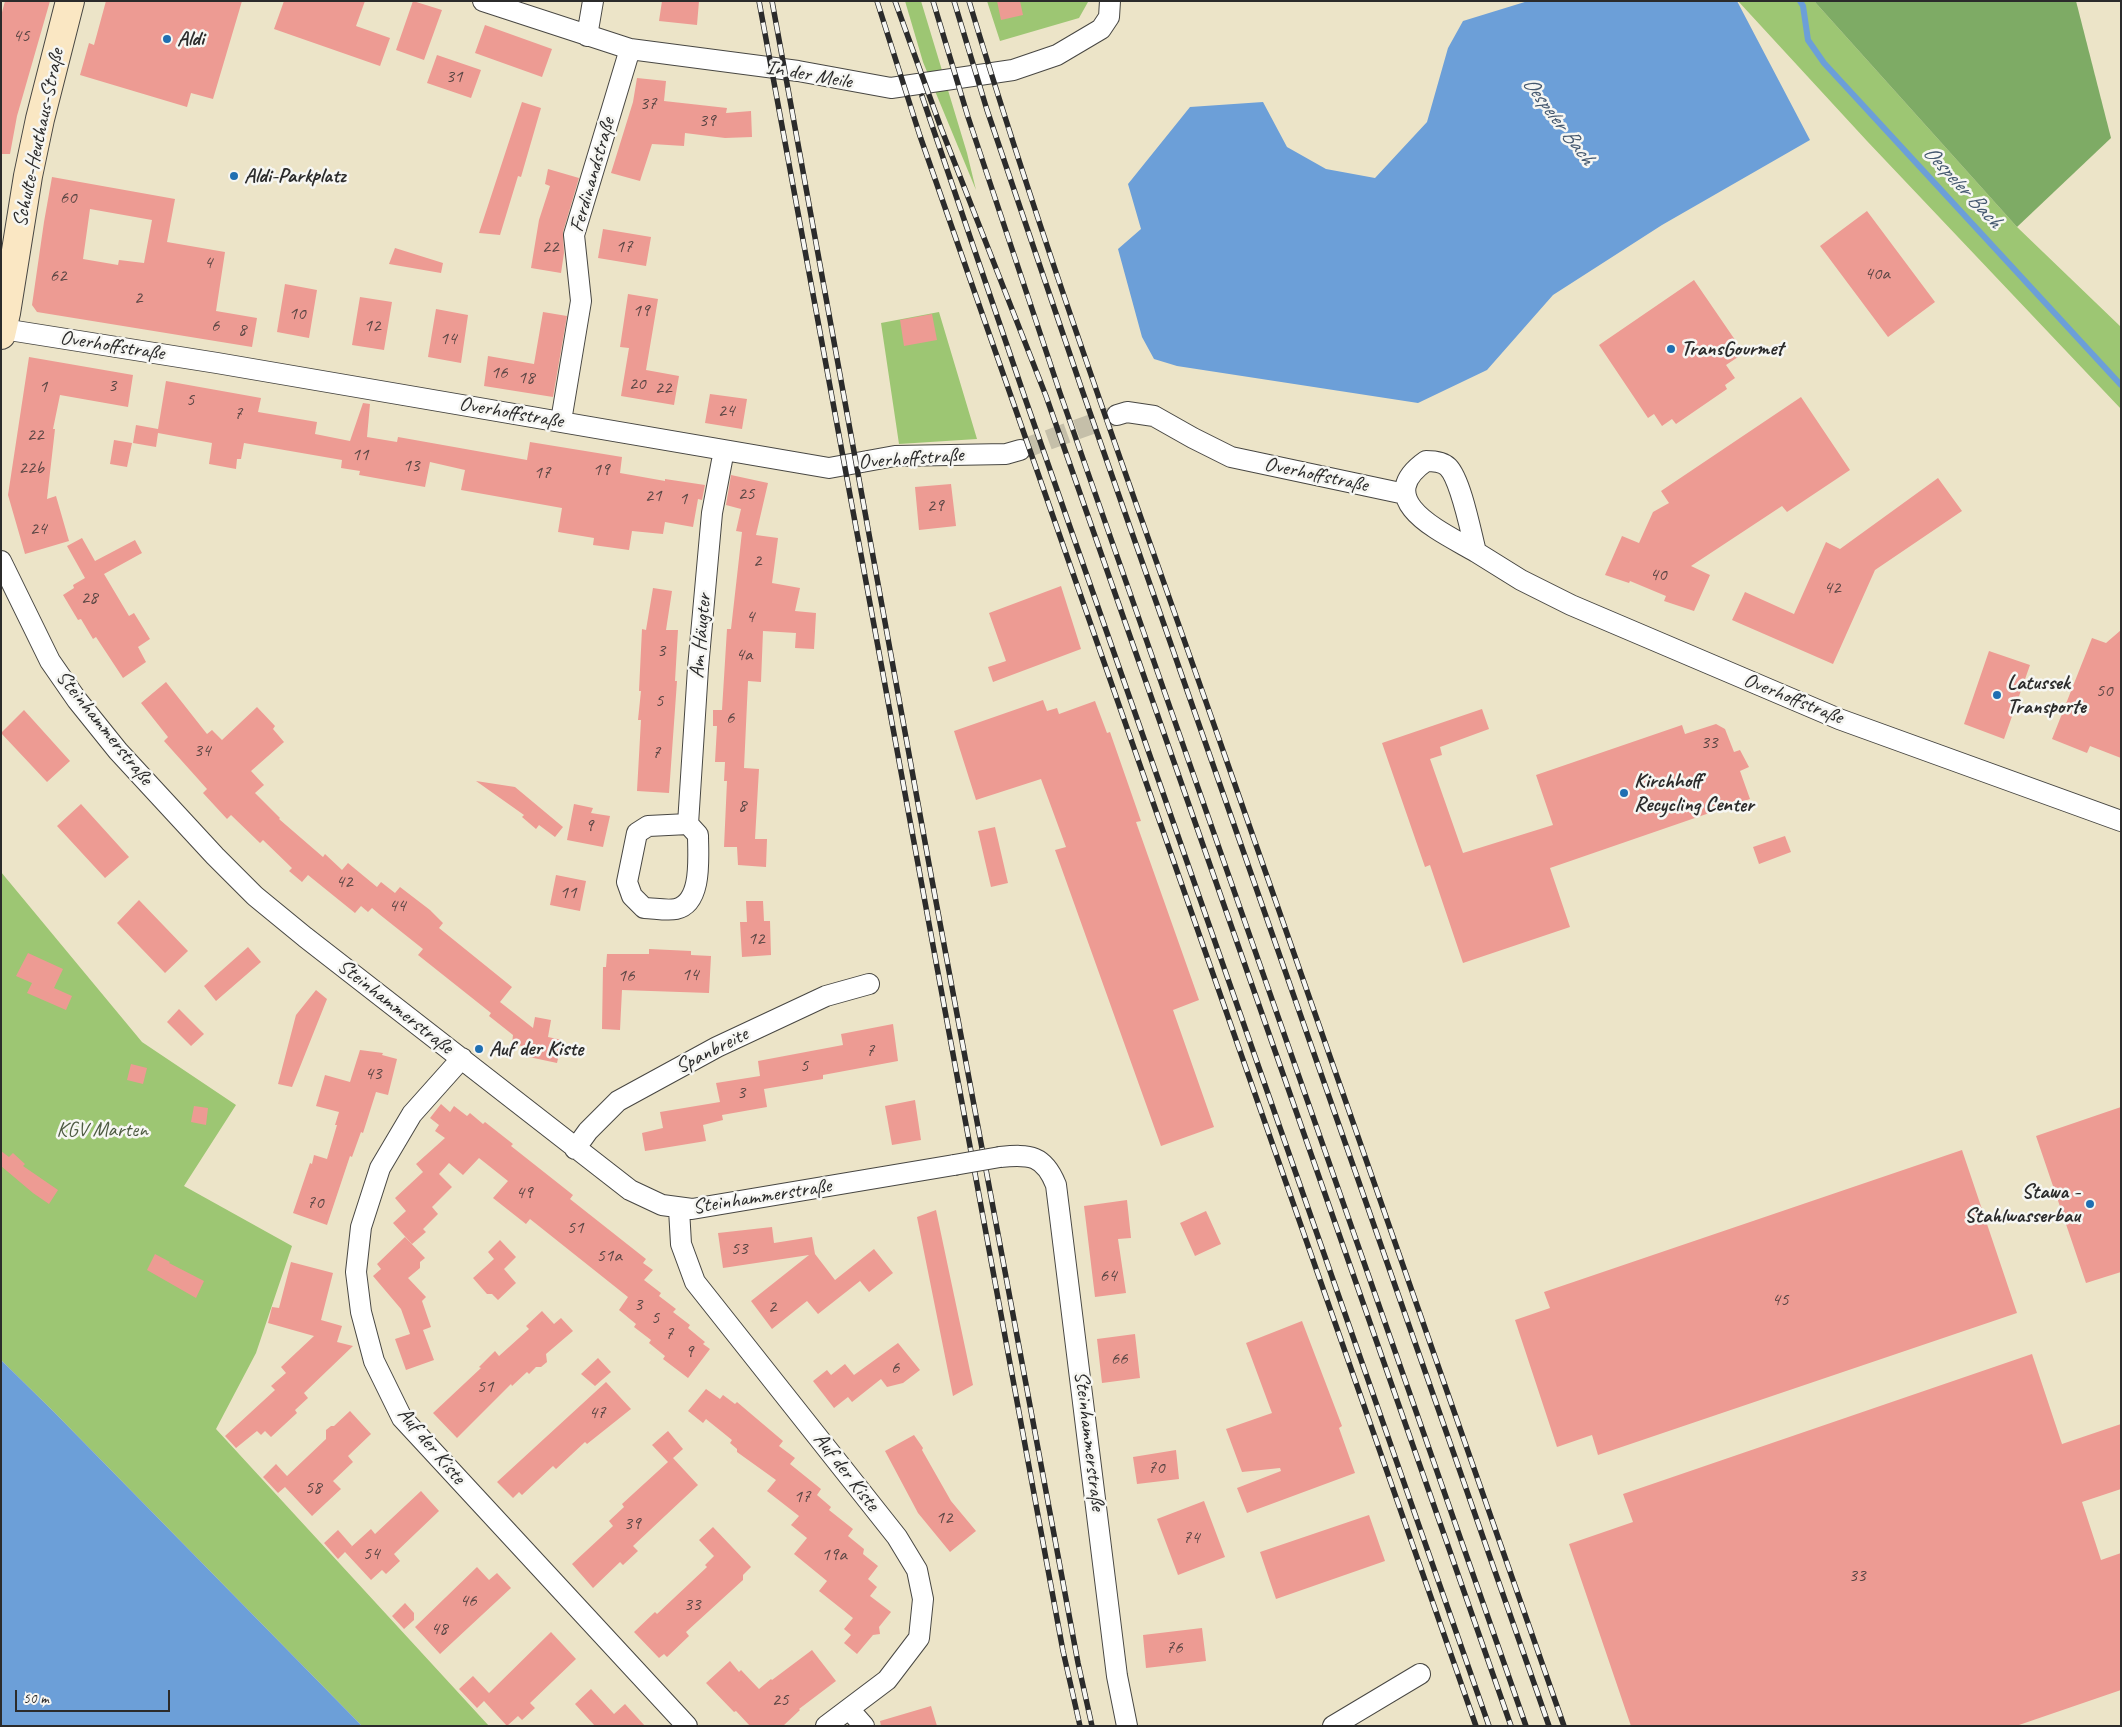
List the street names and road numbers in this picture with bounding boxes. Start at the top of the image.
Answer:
street label: Schulte-Heuthaus-Straße [8,47,70,229]
street label: In der Meile [764,55,854,95]
street label: Ferdinandstraße [565,115,621,235]
street label: Overhoffstraße [58,325,166,367]
street label: Overhoffstraße [457,391,565,435]
street label: Overhoffstraße [858,443,964,475]
street label: Overhoffstraße [1262,452,1370,498]
street label: Am Häugter [685,593,717,679]
street label: Steinhammerstraße [50,666,158,790]
street label: Overhoffstraße [1739,668,1847,730]
street label: Steinhammerstraße [332,954,458,1060]
street label: Spanbreite [672,1022,752,1080]
street label: Steinhammerstraße [691,1174,833,1220]
street label: Steinhammerstraße [1068,1370,1110,1512]
street label: Auf der Kiste [392,1402,470,1490]
street label: Auf der Kiste [808,1428,884,1516]

